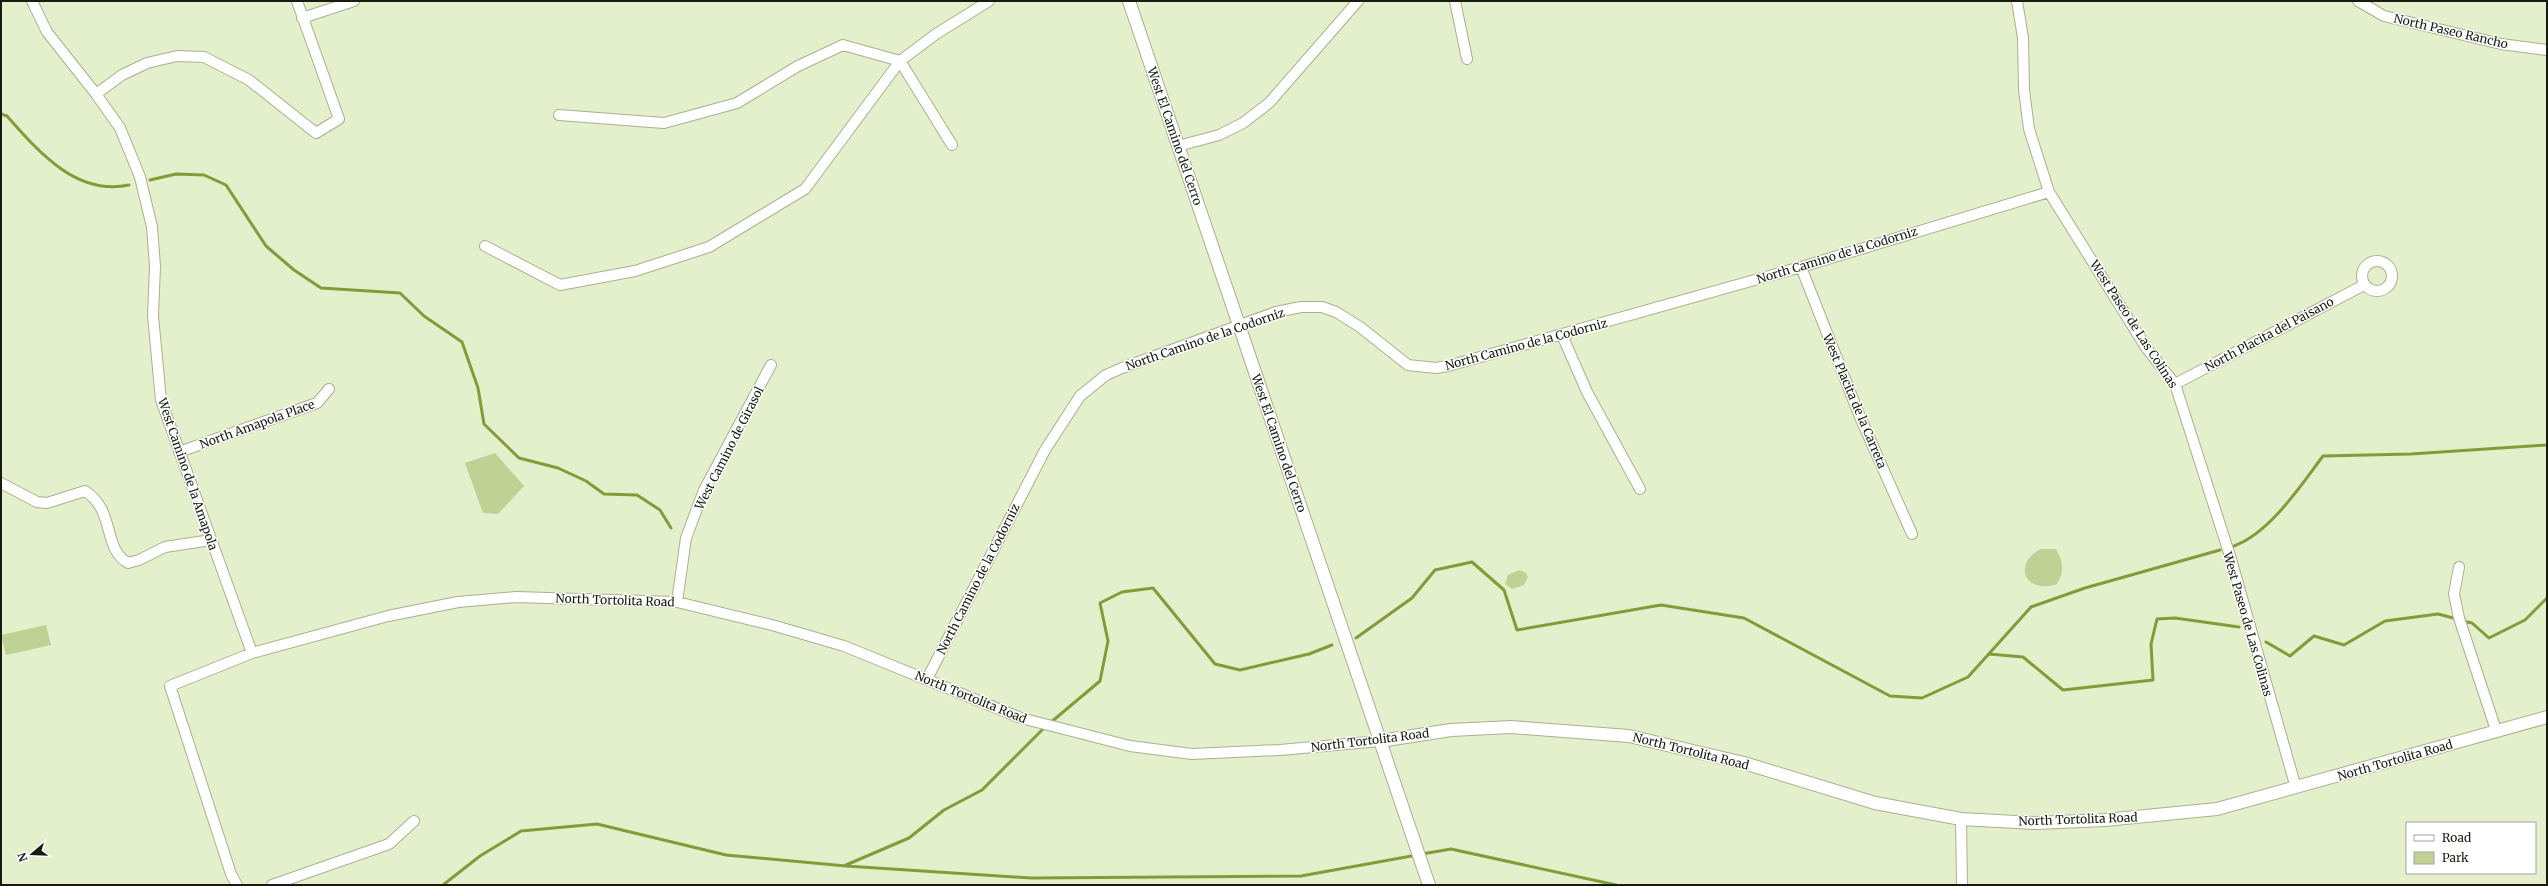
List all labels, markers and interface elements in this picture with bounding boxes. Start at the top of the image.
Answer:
street label: North Paseo Rancho [2392,11,2510,51]
street label: West El Camino del Cerro [1144,64,1206,207]
street label: North Camino de la Codorniz [1755,223,1920,287]
street label: West Paseo de Las Colinas [2086,256,2181,391]
street label: North Placita del Paisano [2202,294,2336,374]
street label: North Camino de la Codorniz [1123,305,1287,373]
street label: North Camino de la Codorniz [1443,315,1609,373]
street label: West Placita de la Carreta [1819,331,1890,471]
street label: West El Camino del Cerro [1248,371,1310,514]
street label: West Camino de Girasol [691,384,767,513]
street label: West Camino de la Amapola [155,395,221,553]
street label: North Amapola Place [197,396,317,452]
street label: North Camino de la Codorniz [933,501,1023,657]
street label: West Paseo de Las Colinas [2220,549,2276,698]
street label: North Tortolita Road [555,590,675,610]
street label: North Tortolita Road [913,668,1029,726]
street label: North Tortolita Road [1310,725,1430,755]
street label: North Tortolita Road [1631,729,1751,773]
street label: North Tortolita Road [2336,736,2454,784]
street label: North Tortolita Road [2018,809,2138,829]
legend [2406,822,2536,874]
text: Road [2442,830,2471,845]
north arrow [12,834,52,874]
text: Park [2442,850,2469,865]
text: N [14,851,31,864]

